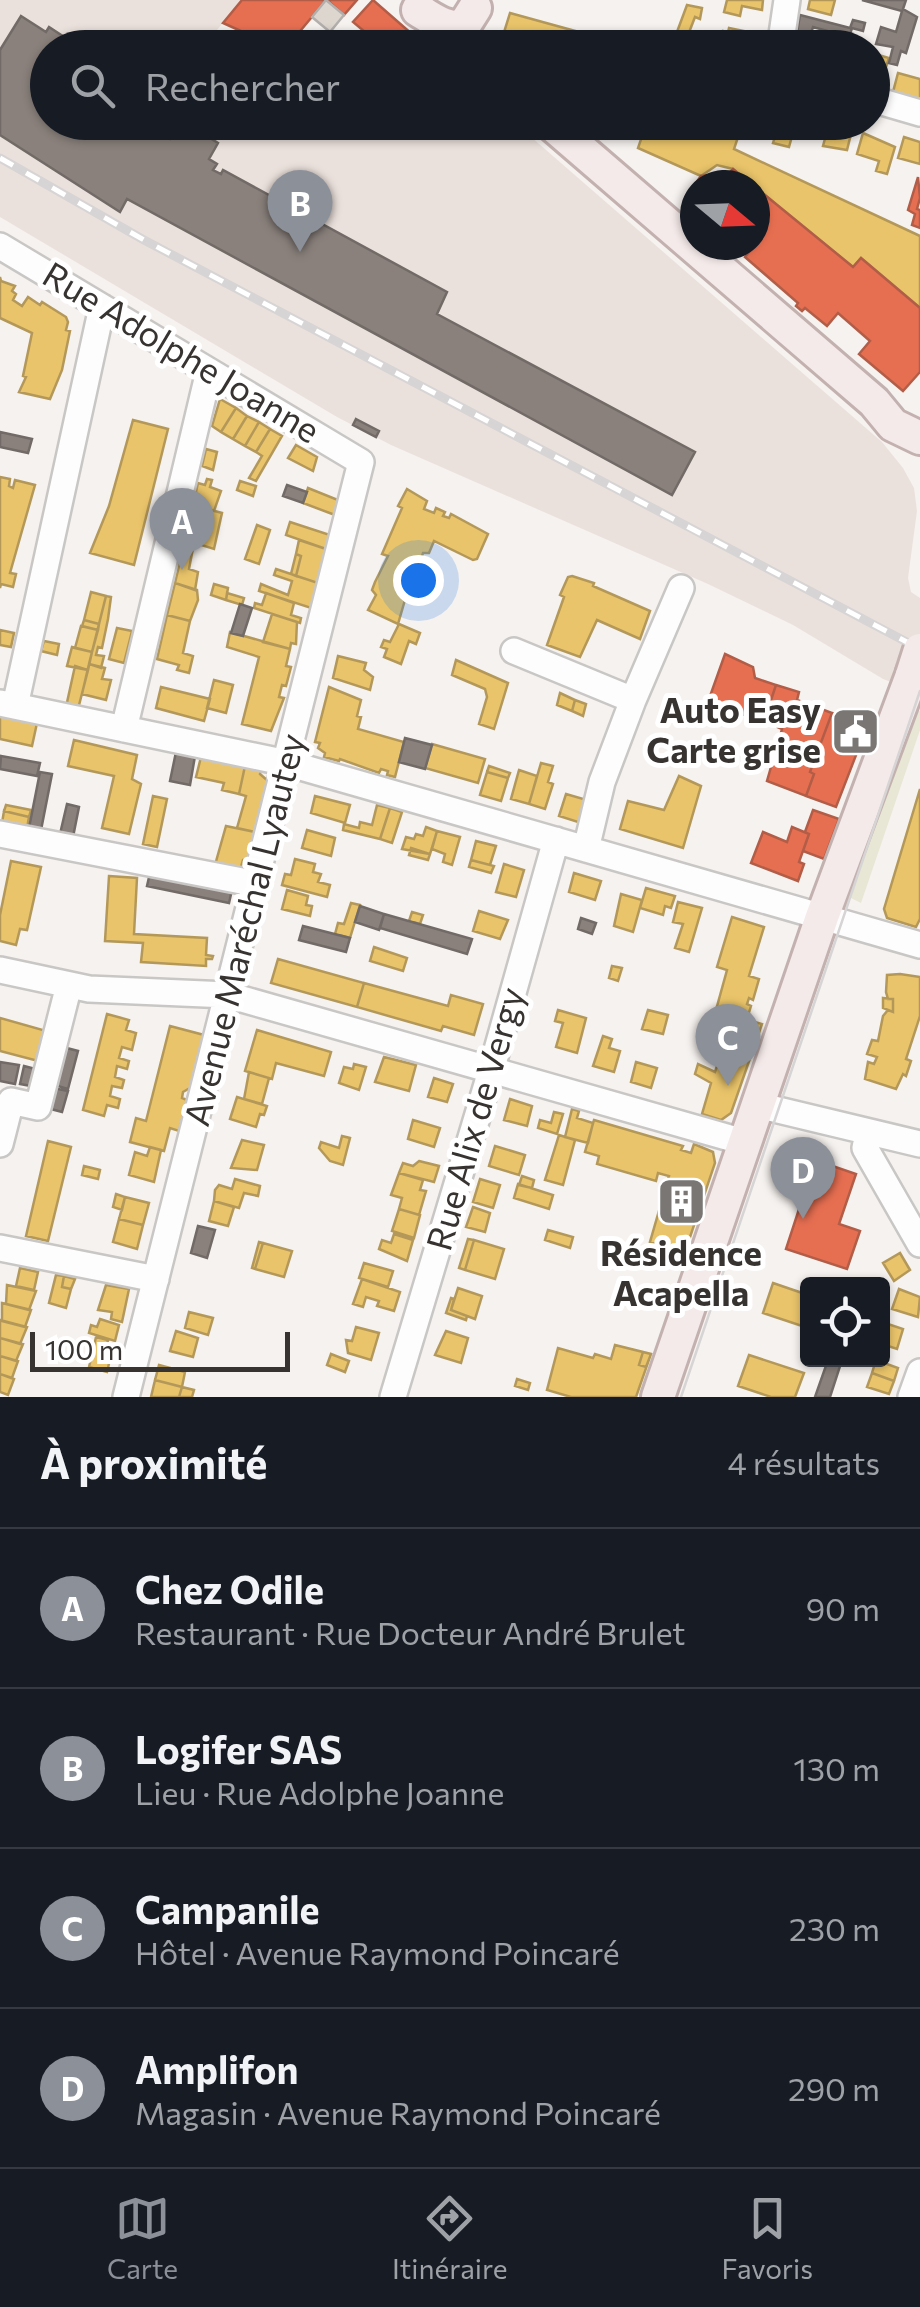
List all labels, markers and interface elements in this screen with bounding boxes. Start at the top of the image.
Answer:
search box [30,30,890,140]
icon: search [65,58,120,113]
text: Rechercher [145,62,340,109]
pin: B [268,170,332,252]
north arrow [680,170,770,260]
street label: Rue Adolphe Joanne [36,251,328,450]
pin: A [150,488,214,570]
your location [393,555,444,606]
place label: Auto Easy Carte grise [646,687,821,770]
public building icon: Auto Easy Carte grise [830,705,882,757]
street label: Avenue Maréchal Lyautey [173,729,312,1130]
street label: Rue Alix de Vergy [415,982,532,1255]
pin: C [696,1004,760,1086]
pin: D [770,1136,836,1219]
building icon: Résidence Acapella [655,1176,707,1228]
place label: Résidence Acapella [600,1230,762,1313]
map controls [800,1277,890,1367]
button: locate [800,1277,890,1367]
scale bar [30,1327,290,1372]
text: 100 m [45,1332,123,1366]
text: À proximité [40,1436,267,1488]
text: 4 résultats [727,1442,880,1482]
text: Chez Odile [135,1565,324,1612]
text: A [61,1588,84,1628]
text: 90 m [806,1588,880,1628]
text: Restaurant · Rue Docteur André Brulet [135,1612,686,1652]
text: Logifer SAS [135,1725,342,1772]
text: B [62,1748,83,1788]
text: 130 m [793,1748,880,1788]
text: Lieu · Rue Adolphe Joanne [135,1772,504,1812]
text: Campanile [135,1885,320,1932]
text: C [62,1908,83,1948]
text: 230 m [789,1908,880,1948]
text: Hôtel · Avenue Raymond Poincaré [135,1932,620,1972]
text: Amplifon [135,2045,298,2092]
text: D [61,2068,84,2108]
text: 290 m [788,2068,880,2108]
text: Magasin · Avenue Raymond Poincaré [135,2092,661,2132]
tab: Carte [107,2191,178,2285]
tab: Itinéraire [392,2191,508,2285]
tab: Favoris [721,2191,813,2285]

